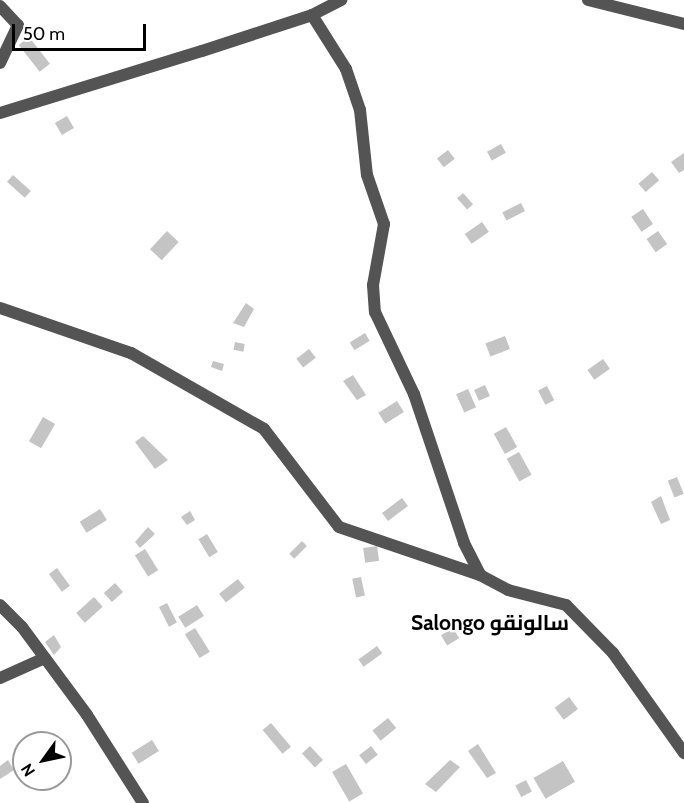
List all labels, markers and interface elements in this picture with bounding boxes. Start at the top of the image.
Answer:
scale bar [15,12,148,50]
text: 50 m [23,23,65,45]
district label: Salongo سالونقو [411,610,569,636]
north arrow [12,731,72,791]
text: N [17,760,39,780]

